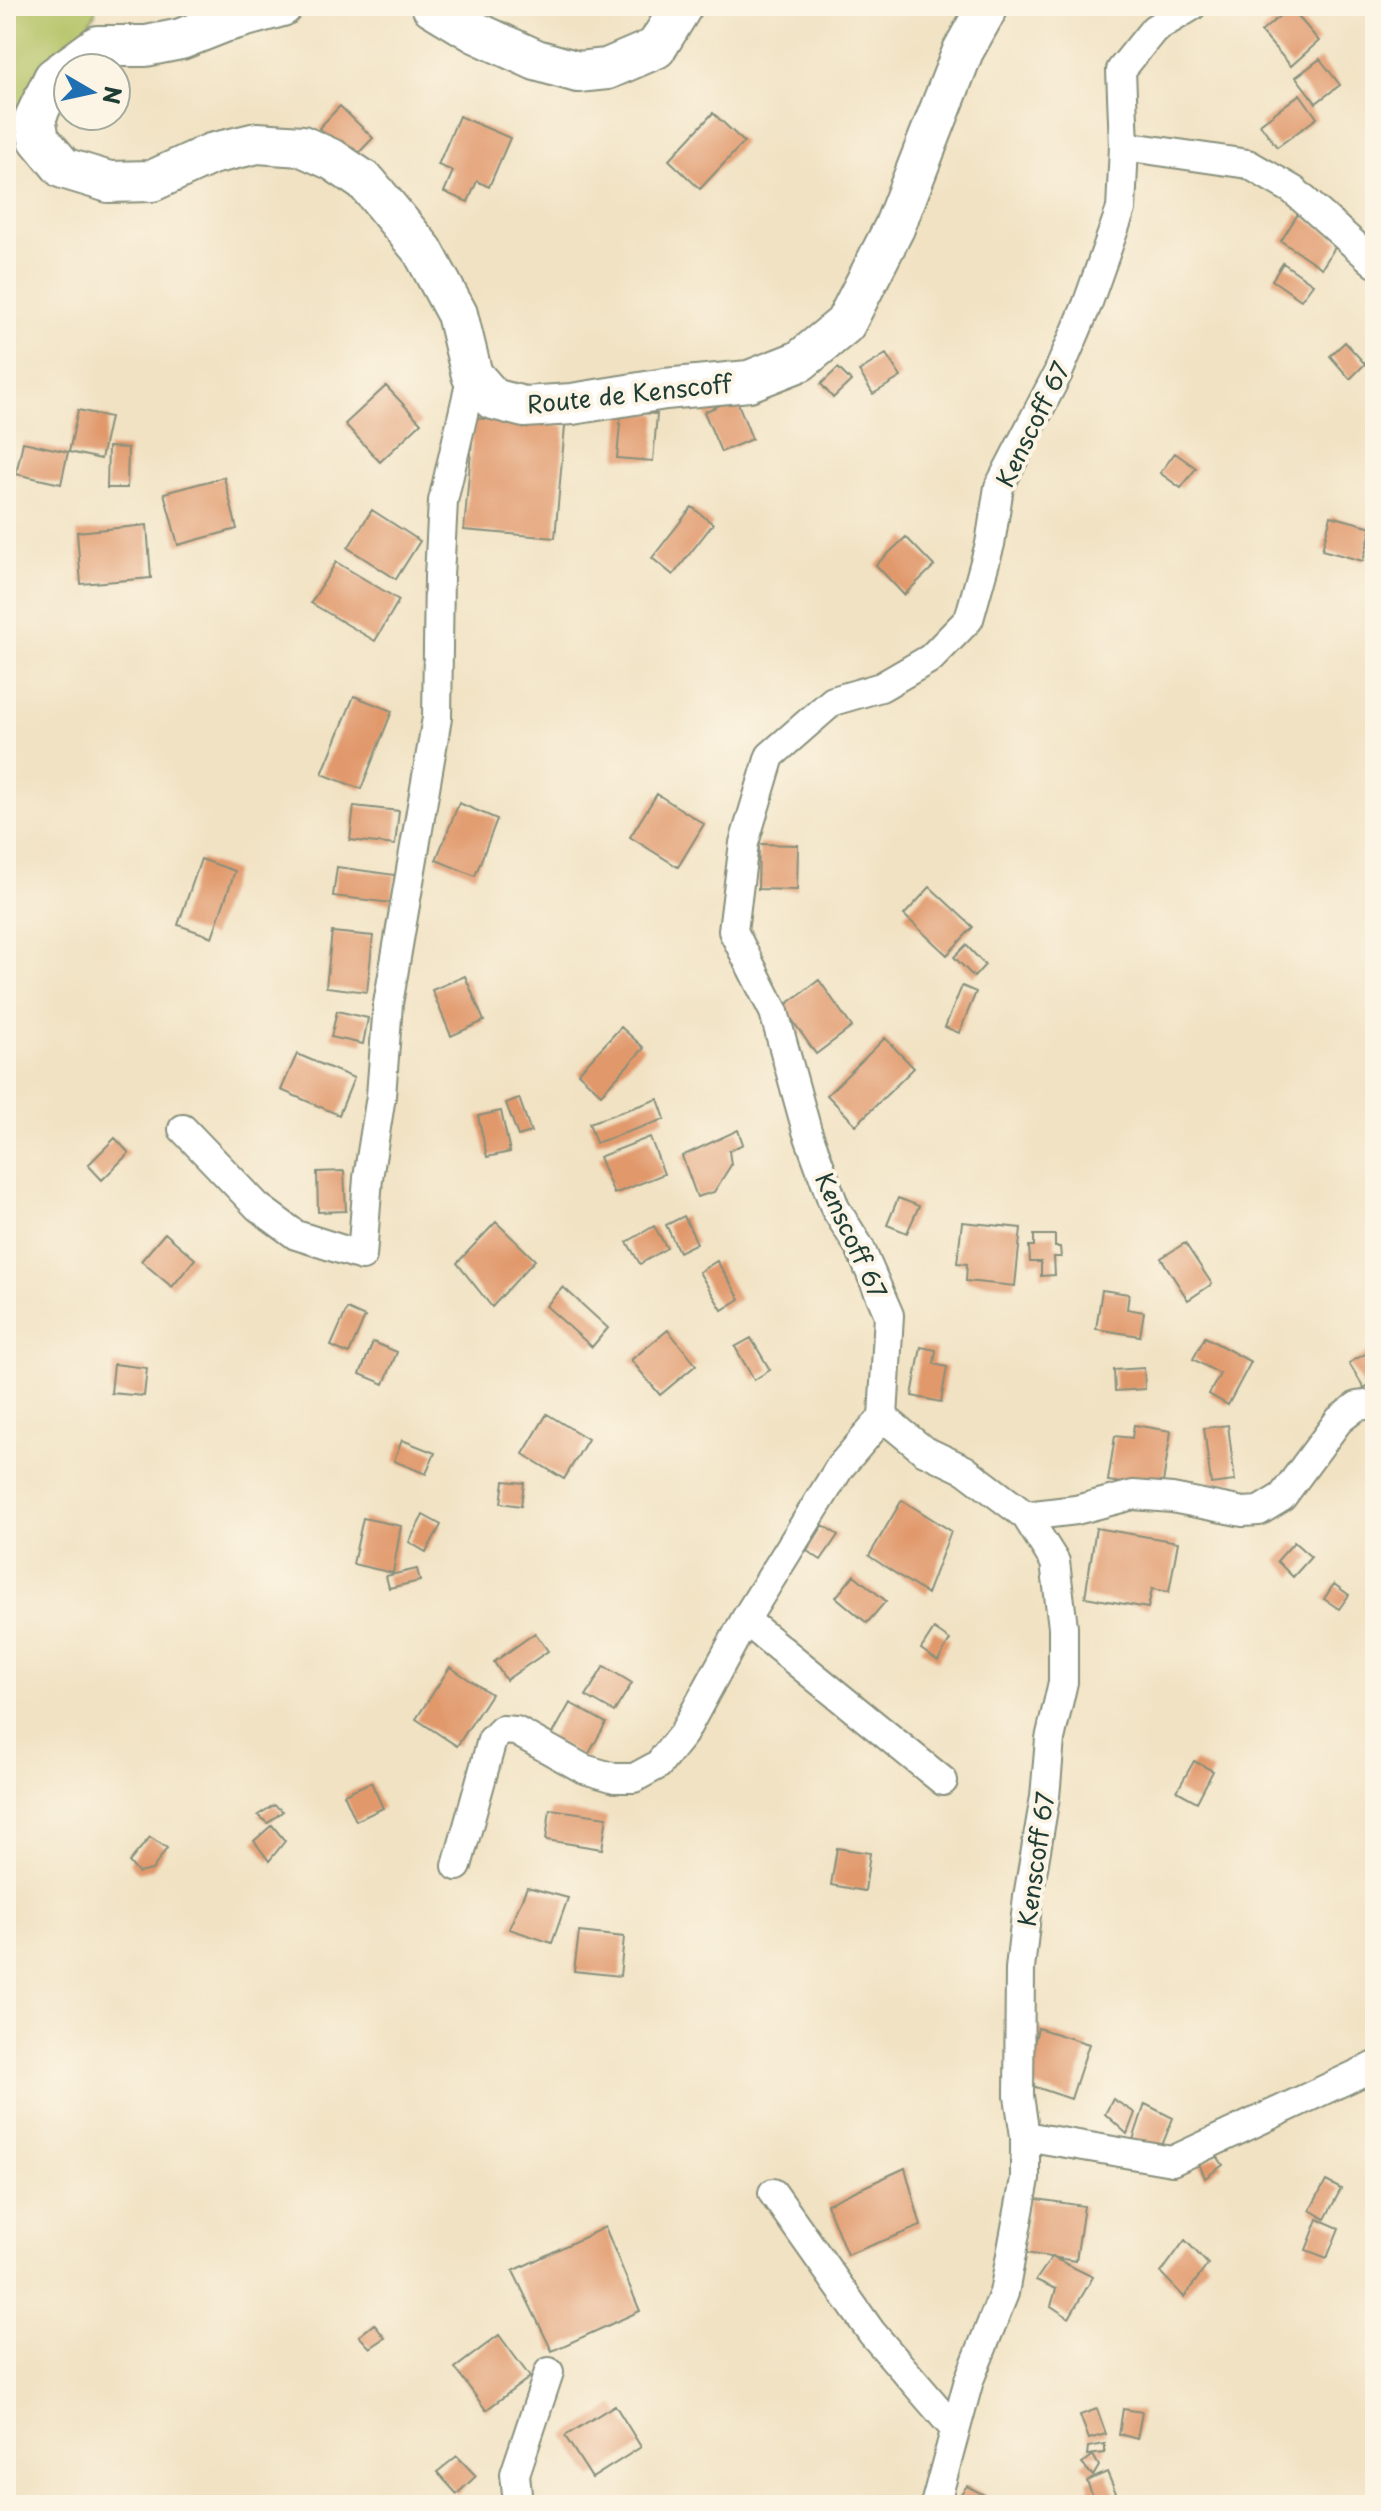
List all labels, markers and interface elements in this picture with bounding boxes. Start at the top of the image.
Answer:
north arrow [52,52,132,132]
text: N [96,84,131,107]
street label: Kenscoff 67 [986,355,1078,493]
street label: Route de Kenscoff [525,364,735,422]
street label: Kenscoff 67 [807,1166,897,1304]
street label: Kenscoff 67 [1008,1789,1062,1929]

